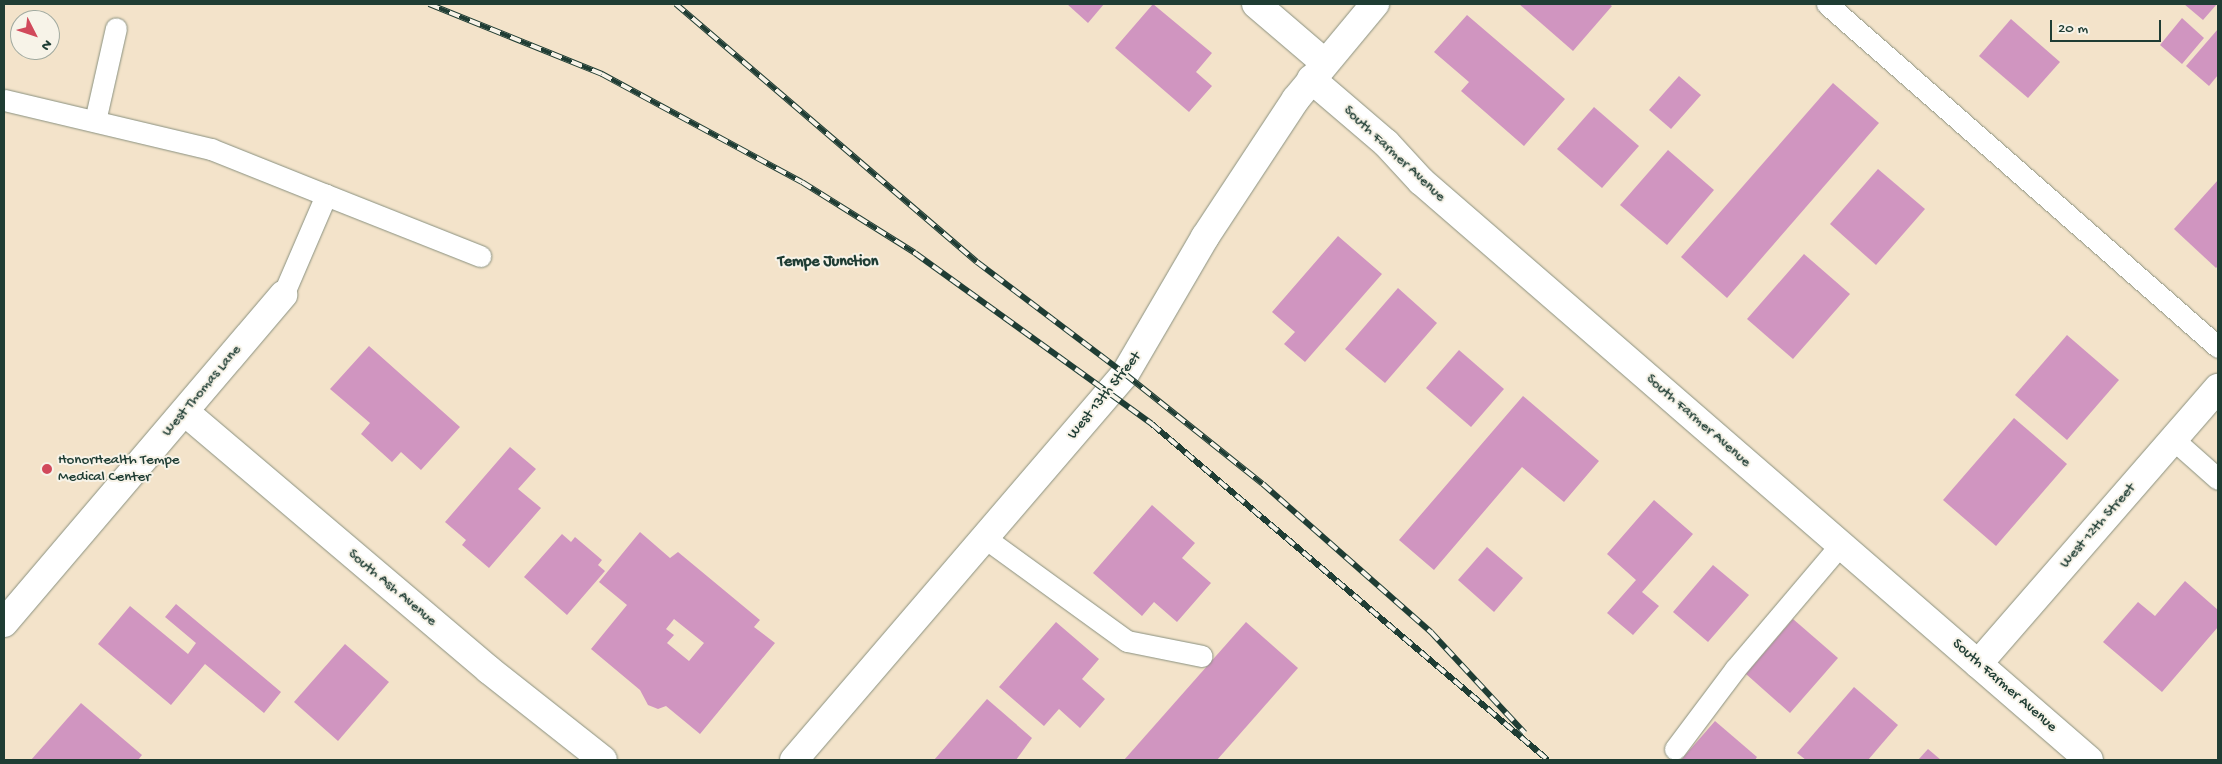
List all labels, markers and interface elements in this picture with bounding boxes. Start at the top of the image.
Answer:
north arrow [10,10,60,60]
scale bar [2052,10,2163,42]
text: 20 m [2058,20,2088,38]
text: N [37,35,55,54]
street label: South Farmer Avenue [1339,102,1449,206]
district label: Tempe Junction [778,253,878,273]
street label: West Thomas Lane [158,342,246,440]
street label: West 13th Street [1064,349,1146,443]
street label: South Farmer Avenue [1642,371,1754,471]
place label: HonorHealth Tempe Medical Center [58,451,180,486]
marker: HonorHealth Tempe Medical Center [40,462,54,476]
street label: West 12th Street [2056,480,2140,572]
street label: South Ash Avenue [344,546,440,630]
street label: South Farmer Avenue [1948,636,2060,736]

